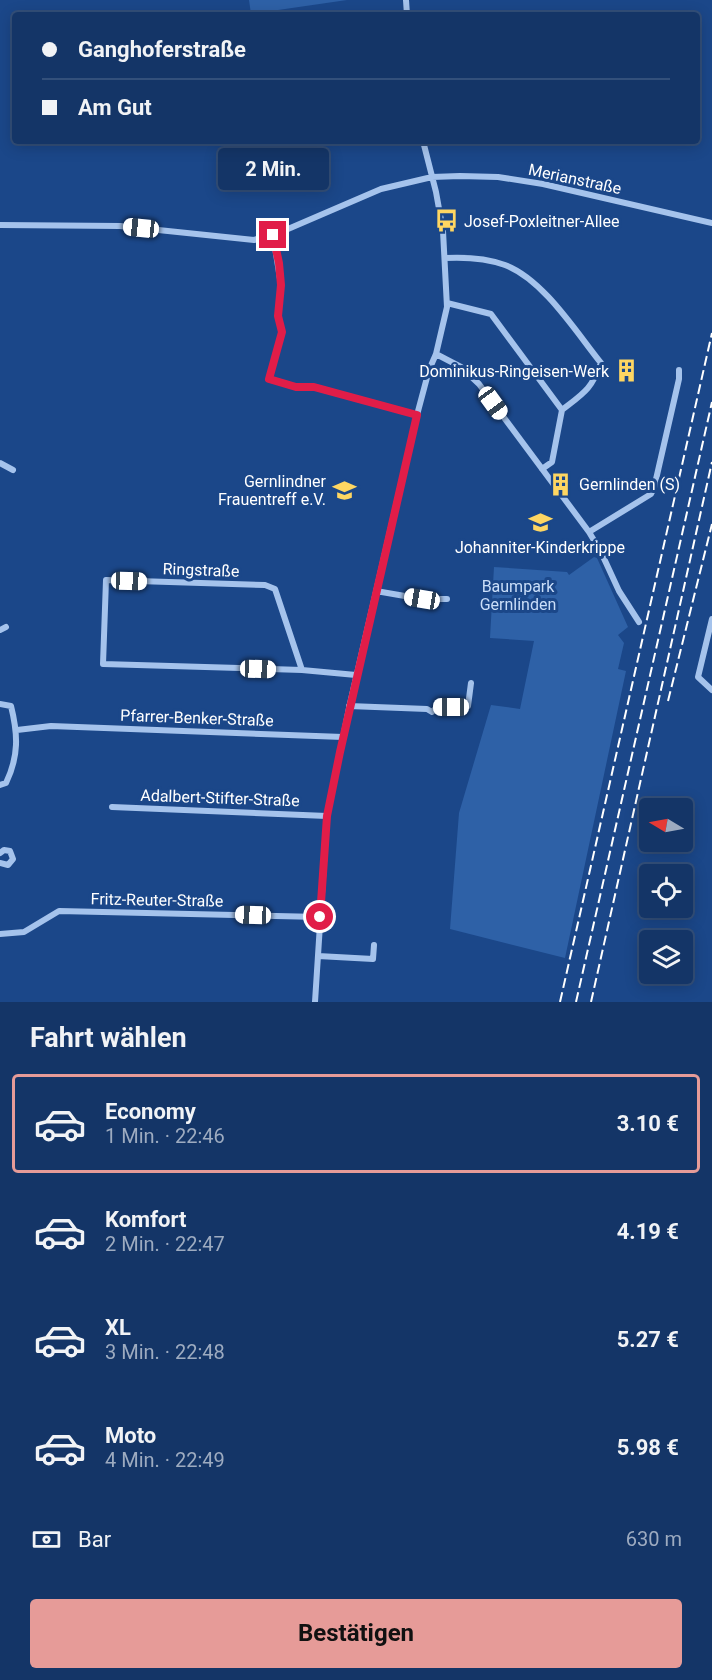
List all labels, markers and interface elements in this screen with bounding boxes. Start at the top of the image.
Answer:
text: Ganghoferstraße [78,37,246,62]
text: Am Gut [78,95,152,120]
callout: 2 Min. [218,148,328,190]
text: 2 Min. [245,157,302,181]
street label: Merianstraße [527,160,623,198]
bus stop icon: Josef-Poxleitner-Allee [433,208,459,234]
place label: Josef-Poxleitner-Allee [464,212,619,231]
car [122,217,160,239]
route end [259,221,286,248]
building icon: Dominikus-Ringeisen-Werk [614,358,640,384]
place label: Dominikus-Ringeisen-Werk [419,362,610,381]
car [475,383,511,423]
building icon: Gernlinden (S) [548,471,574,497]
place label: Gernlindner Frauentreff e.V. [218,472,327,509]
place label: Gernlinden (S) [579,475,680,494]
school or university icon: Gernlindner Frauentreff e.V. [331,477,357,503]
school or university icon: Johanniter-Kinderkrippe [527,509,553,535]
place label: Johanniter-Kinderkrippe [455,538,625,557]
street label: Ringstraße [162,559,240,581]
car [111,571,147,591]
park label: Baumpark Gernlinden [480,577,556,614]
car [403,587,441,611]
car [240,659,276,679]
car [433,698,469,716]
street label: Pfarrer-Benker-Straße [120,706,274,730]
street label: Adalbert-Stifter-Straße [140,786,300,810]
north arrow [639,798,693,852]
map controls [639,798,693,984]
button: locate [639,864,693,918]
street label: Fritz-Reuter-Straße [90,889,224,911]
route start [306,903,333,930]
car [235,905,271,925]
button: layers [639,930,693,984]
text: Fahrt wählen [30,1022,187,1054]
icon: car [33,1097,87,1151]
text: Economy [105,1099,196,1124]
text: 3.10 € [617,1111,679,1136]
text: 1 Min. · 22:46 [105,1124,225,1148]
icon: car [33,1205,87,1259]
text: Komfort [105,1207,187,1232]
text: 4.19 € [617,1219,679,1244]
text: 2 Min. · 22:47 [105,1232,225,1256]
icon: car [33,1313,87,1367]
text: XL [105,1315,131,1340]
text: 5.27 € [617,1327,679,1352]
text: 3 Min. · 22:48 [105,1340,225,1364]
icon: car [33,1421,87,1475]
text: Moto [105,1423,156,1448]
text: 5.98 € [617,1435,679,1460]
text: 4 Min. · 22:49 [105,1448,225,1472]
icon: cash [30,1523,63,1556]
text: Bar [78,1527,111,1552]
text: 630 m [626,1527,682,1551]
button: Bestätigen [30,1599,682,1668]

